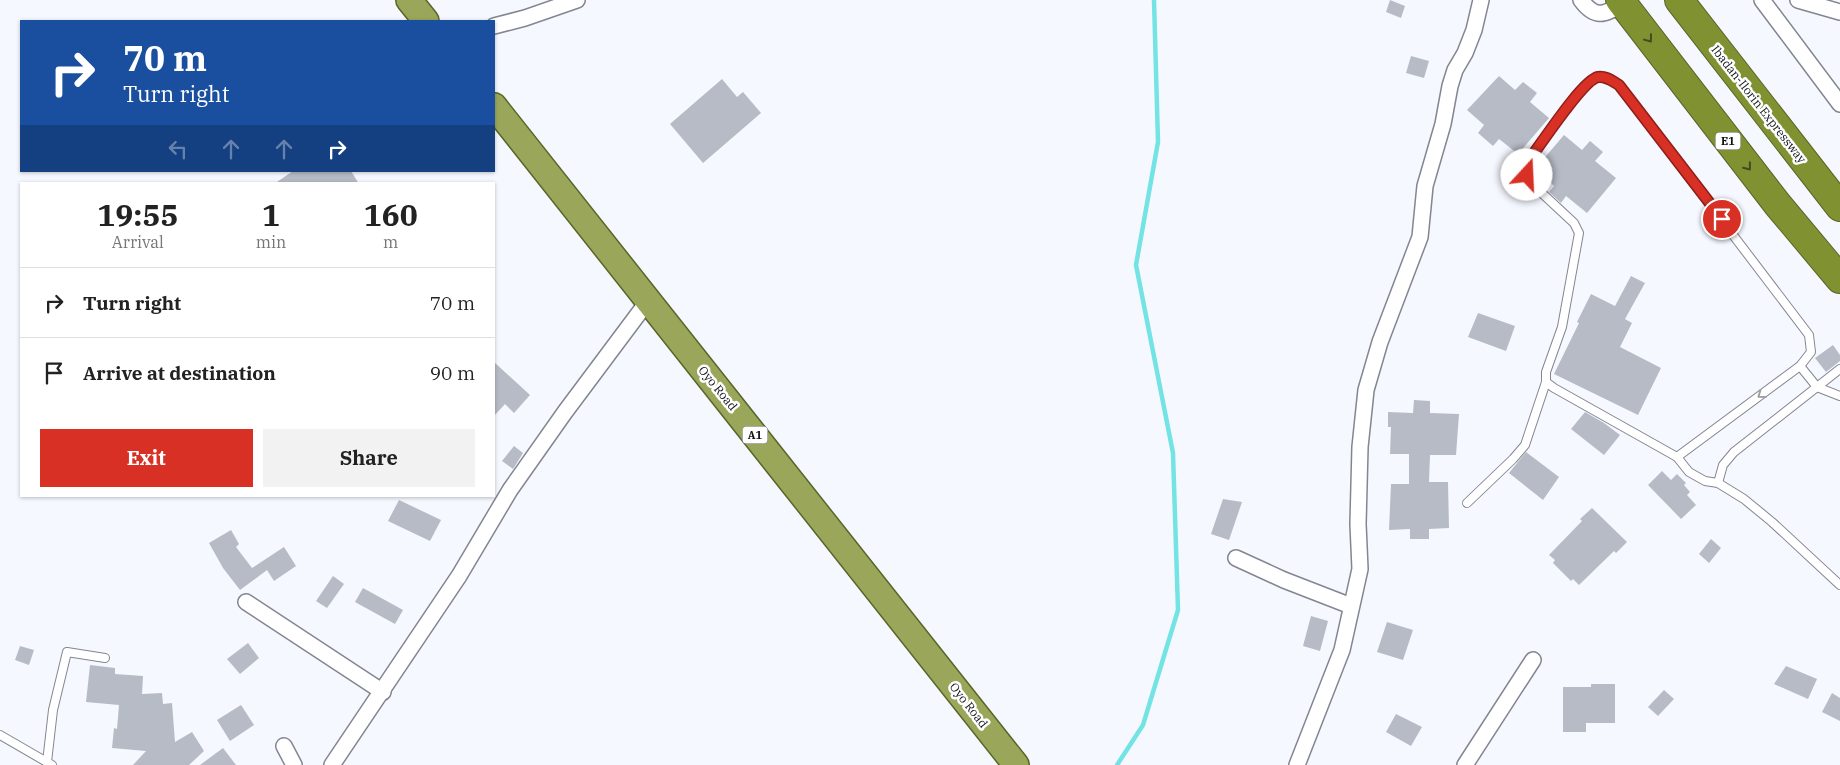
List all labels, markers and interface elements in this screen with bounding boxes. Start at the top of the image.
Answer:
one-way arrow [1643,33,1652,43]
text: 70 m [123,35,207,81]
icon: right [40,40,105,105]
street label: Ibadan-Ilorin Expressway [1708,42,1810,166]
text: Turn right [123,79,230,108]
road number: E1 [1716,132,1740,150]
icon: left [164,135,192,163]
icon: ahead [217,135,245,163]
icon: ahead [270,135,298,163]
icon: right [323,135,351,163]
position arrow [1500,148,1552,200]
one-way arrow [1743,162,1752,171]
text: 19:55 [97,195,178,234]
text: 1 [262,195,280,234]
text: 160 [364,195,418,234]
pin [1701,198,1743,240]
icon: arrive [1708,205,1736,233]
text: Arrival [112,232,164,252]
text: min [256,232,286,252]
text: m [383,232,398,252]
icon: right [40,289,68,317]
text: Turn right [83,291,181,315]
text: 70 m [430,291,475,315]
icon: arrive [40,359,68,387]
text: Arrive at destination [83,361,276,385]
text: 90 m [430,361,475,385]
street label: Oyo Road [695,363,741,413]
one-way arrow [1757,389,1767,398]
road number: A1 [742,426,768,444]
button: Exit [40,429,253,487]
button: Share [263,429,475,487]
street label: Oyo Road [947,679,991,731]

